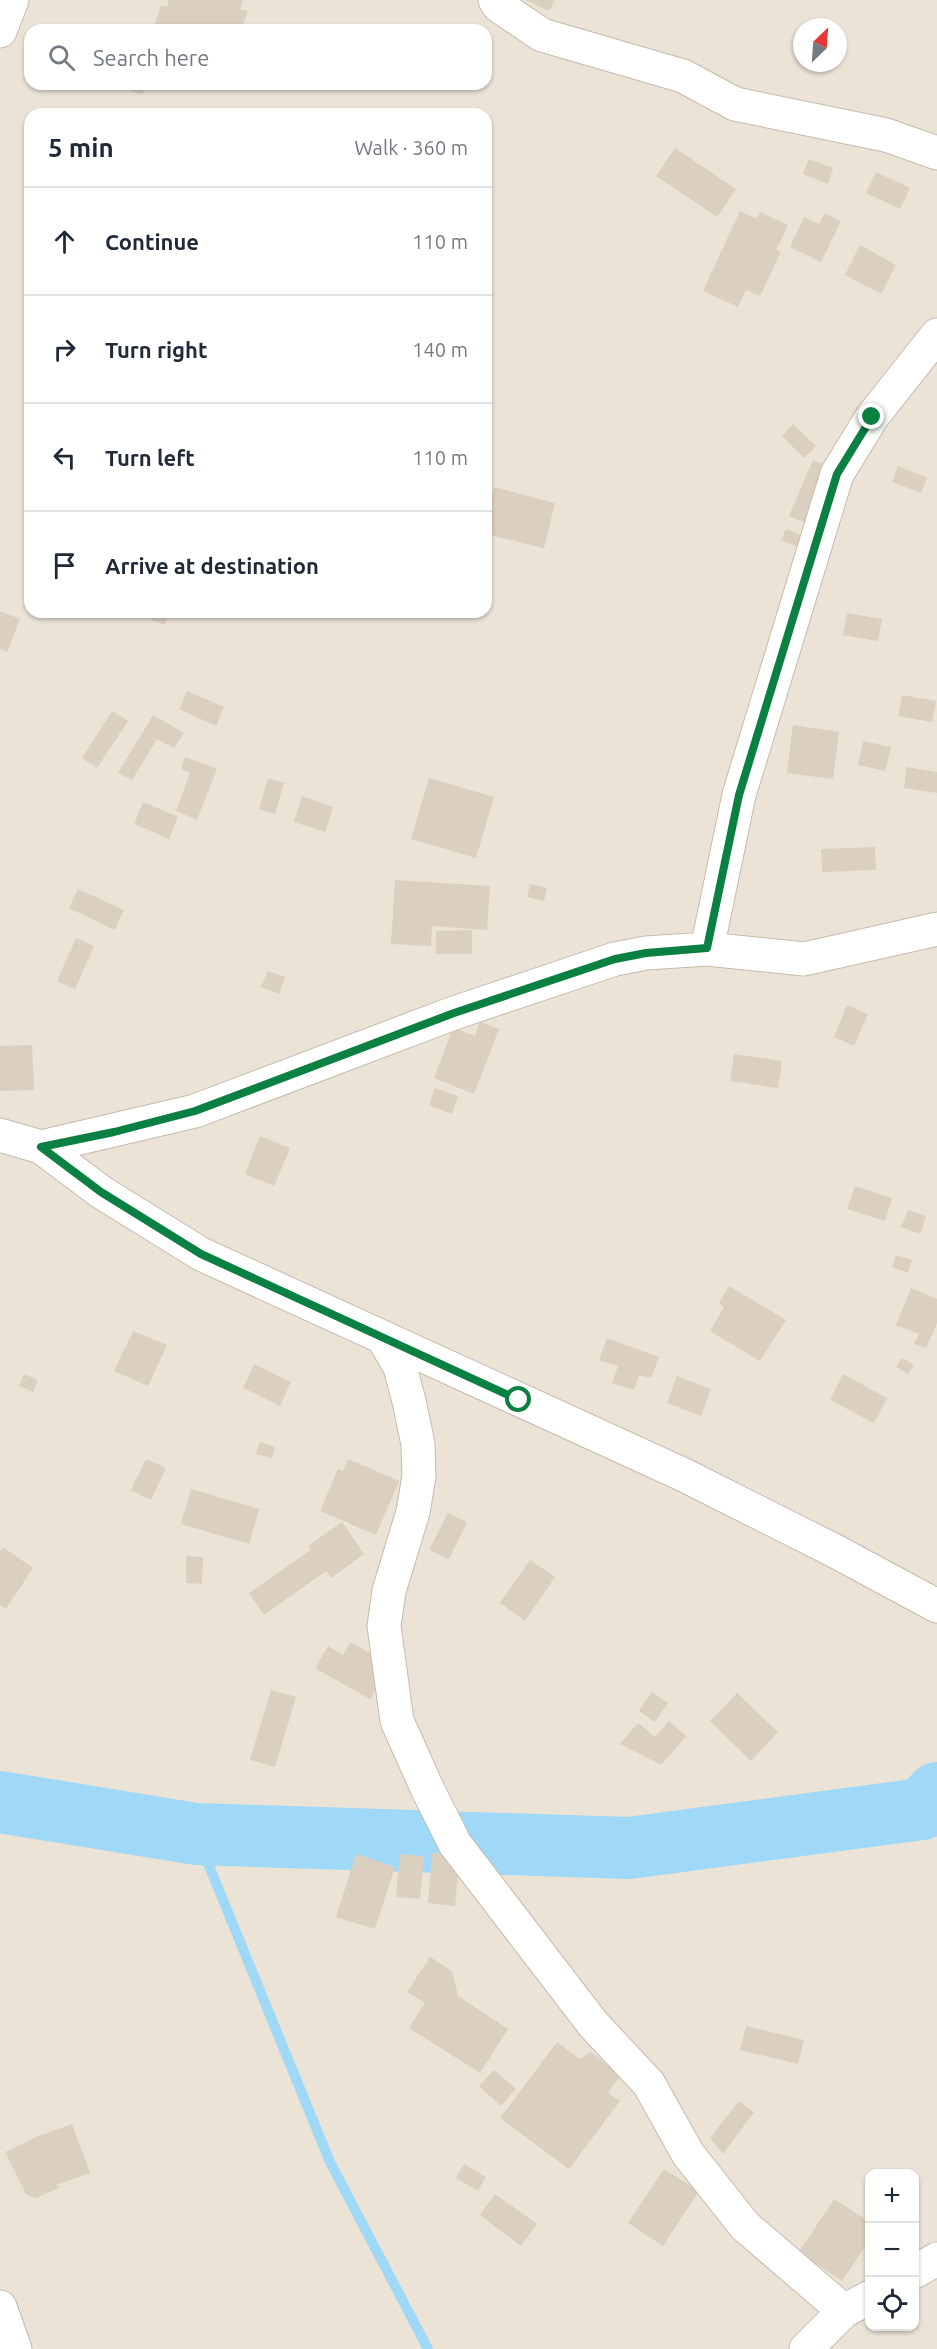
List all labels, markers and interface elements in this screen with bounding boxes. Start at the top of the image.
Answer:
north arrow [793,18,847,72]
search box [24,24,492,90]
icon: search [45,41,78,74]
text: Search here [93,45,209,70]
text: 5 min [48,133,114,162]
text: Walk · 360 m [355,136,468,159]
icon: ahead [48,225,81,258]
text: Continue [105,229,199,254]
text: 110 m [412,230,468,253]
icon: right [48,333,81,366]
text: Turn right [105,337,207,362]
text: 140 m [412,338,468,361]
route end [858,403,884,429]
icon: left [48,441,81,474]
text: Turn left [105,445,195,470]
text: 110 m [412,446,468,469]
icon: arrive [48,549,81,582]
text: Arrive at destination [105,553,319,578]
route start [505,1386,531,1412]
map controls [865,2169,919,2331]
button: + [865,2169,919,2223]
button: − [865,2223,919,2277]
button: locate [865,2277,919,2331]

